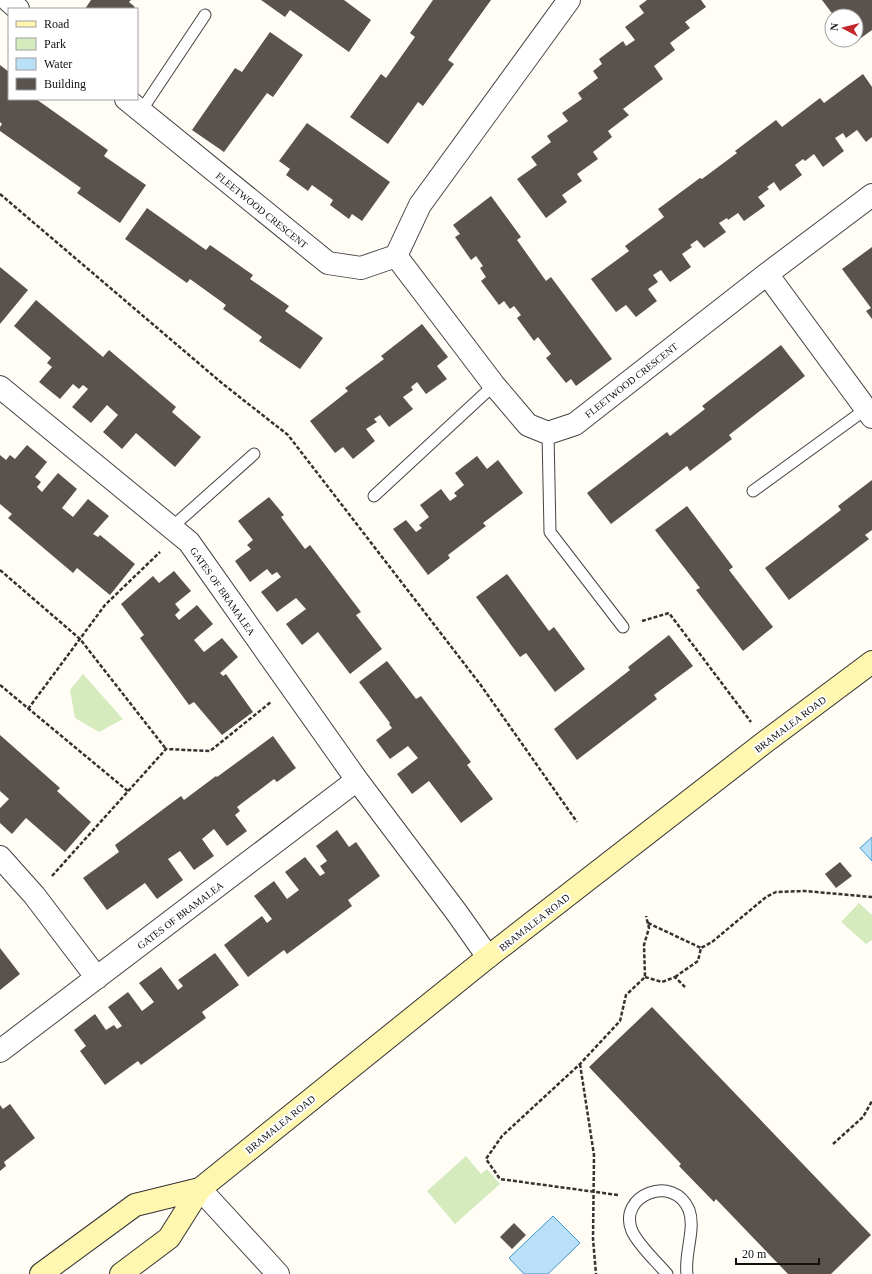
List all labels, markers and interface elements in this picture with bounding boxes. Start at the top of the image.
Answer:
legend [8,8,138,100]
north arrow [824,8,864,48]
text: Road [44,17,69,31]
text: N [828,22,841,31]
text: Park [44,37,66,51]
text: Water [44,57,72,71]
text: Building [44,77,86,91]
street label: FLEETWOOD CRESCENT [214,170,310,251]
street label: FLEETWOOD CRESCENT [583,341,680,420]
street label: GATES OF BRAMALEA [188,545,258,638]
street label: BRAMALEA ROAD [752,694,828,755]
street label: GATES OF BRAMALEA [135,879,226,951]
street label: BRAMALEA ROAD [497,891,572,953]
street label: BRAMALEA ROAD [243,1093,317,1156]
scale bar [736,1240,819,1266]
text: 20 m [742,1247,767,1261]

